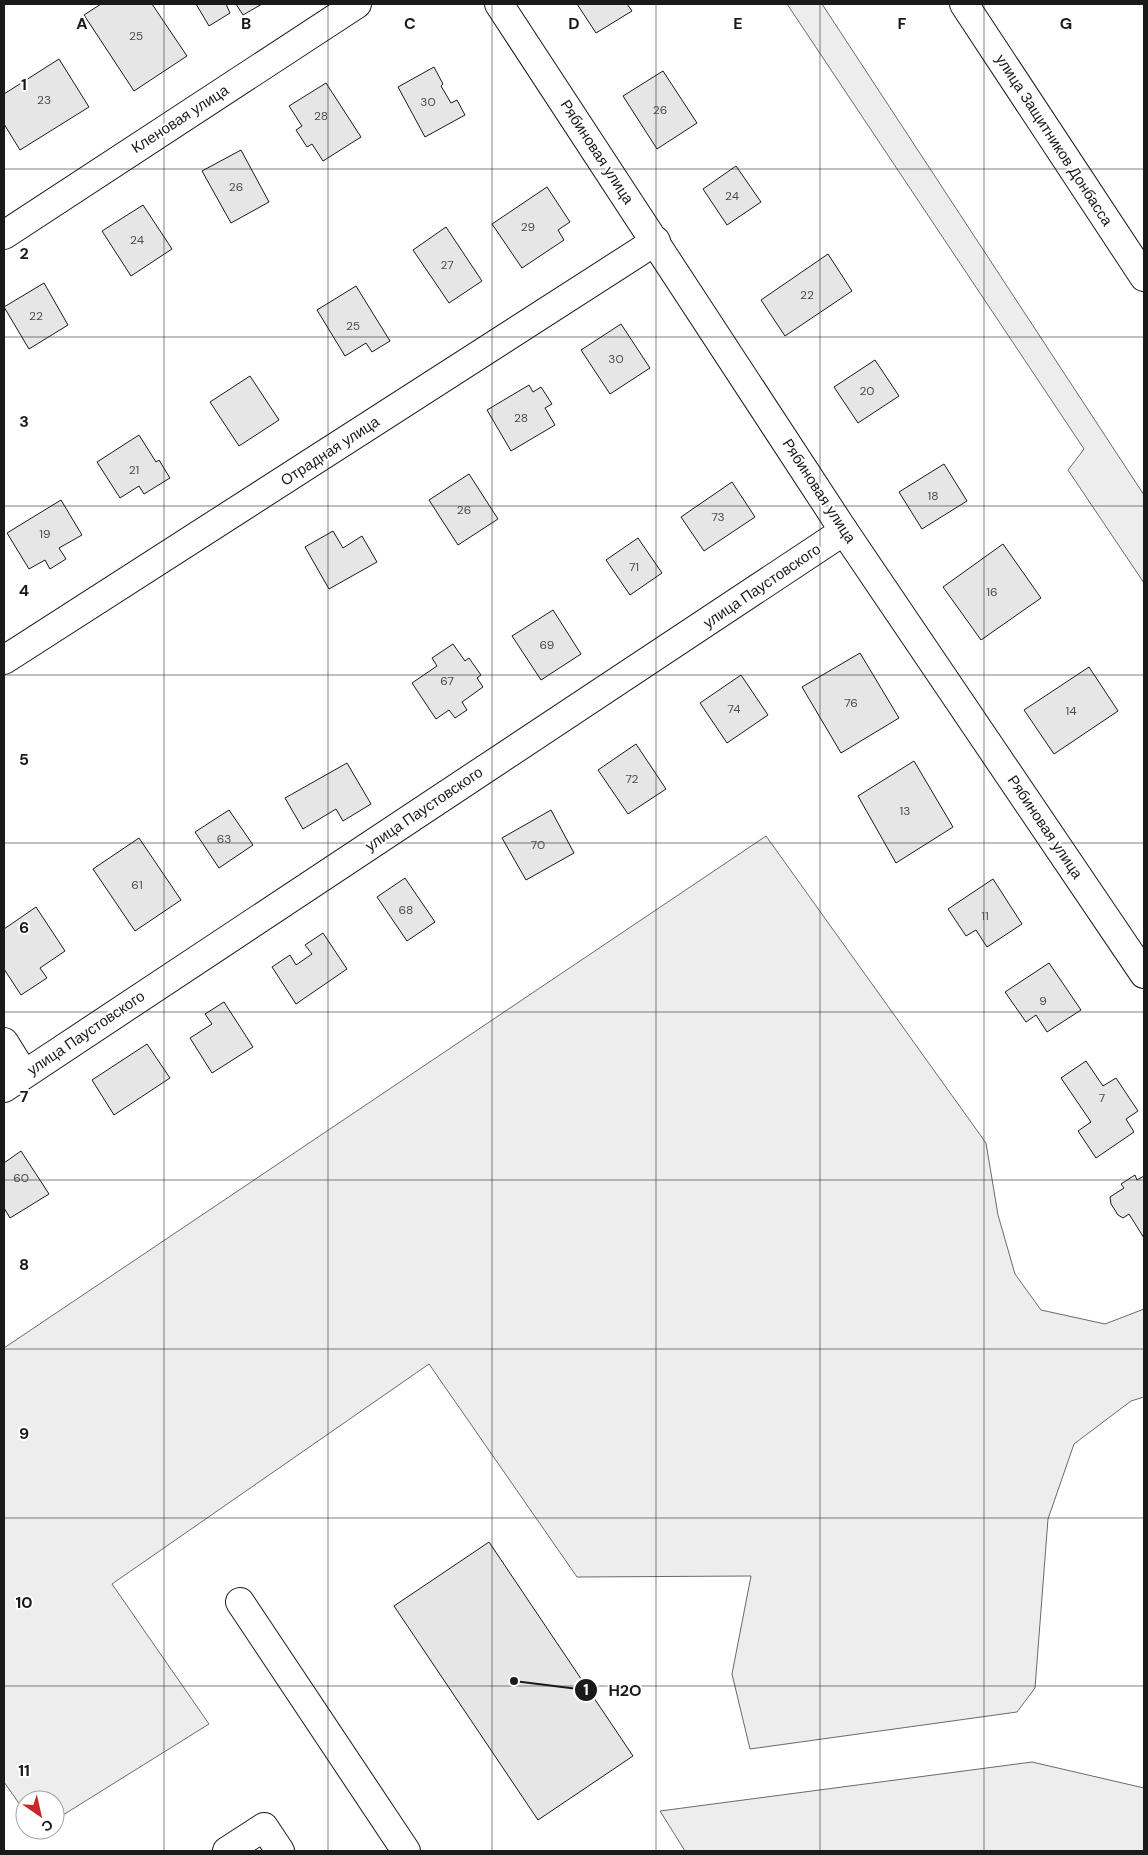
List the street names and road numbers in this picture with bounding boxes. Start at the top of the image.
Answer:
street label: улица Защитников Донбасса [991,50,1117,230]
street label: Кленовая улица [128,80,233,158]
street label: Рябиновая улица [556,96,639,209]
street label: Отрадная улица [277,411,384,490]
street label: Рябиновая улица [778,435,861,548]
street label: улица Паустовского [699,539,825,633]
street label: улица Паустовского [361,762,487,856]
street label: Рябиновая улица [1003,771,1087,883]
street label: улица Паустовского [23,986,149,1080]

